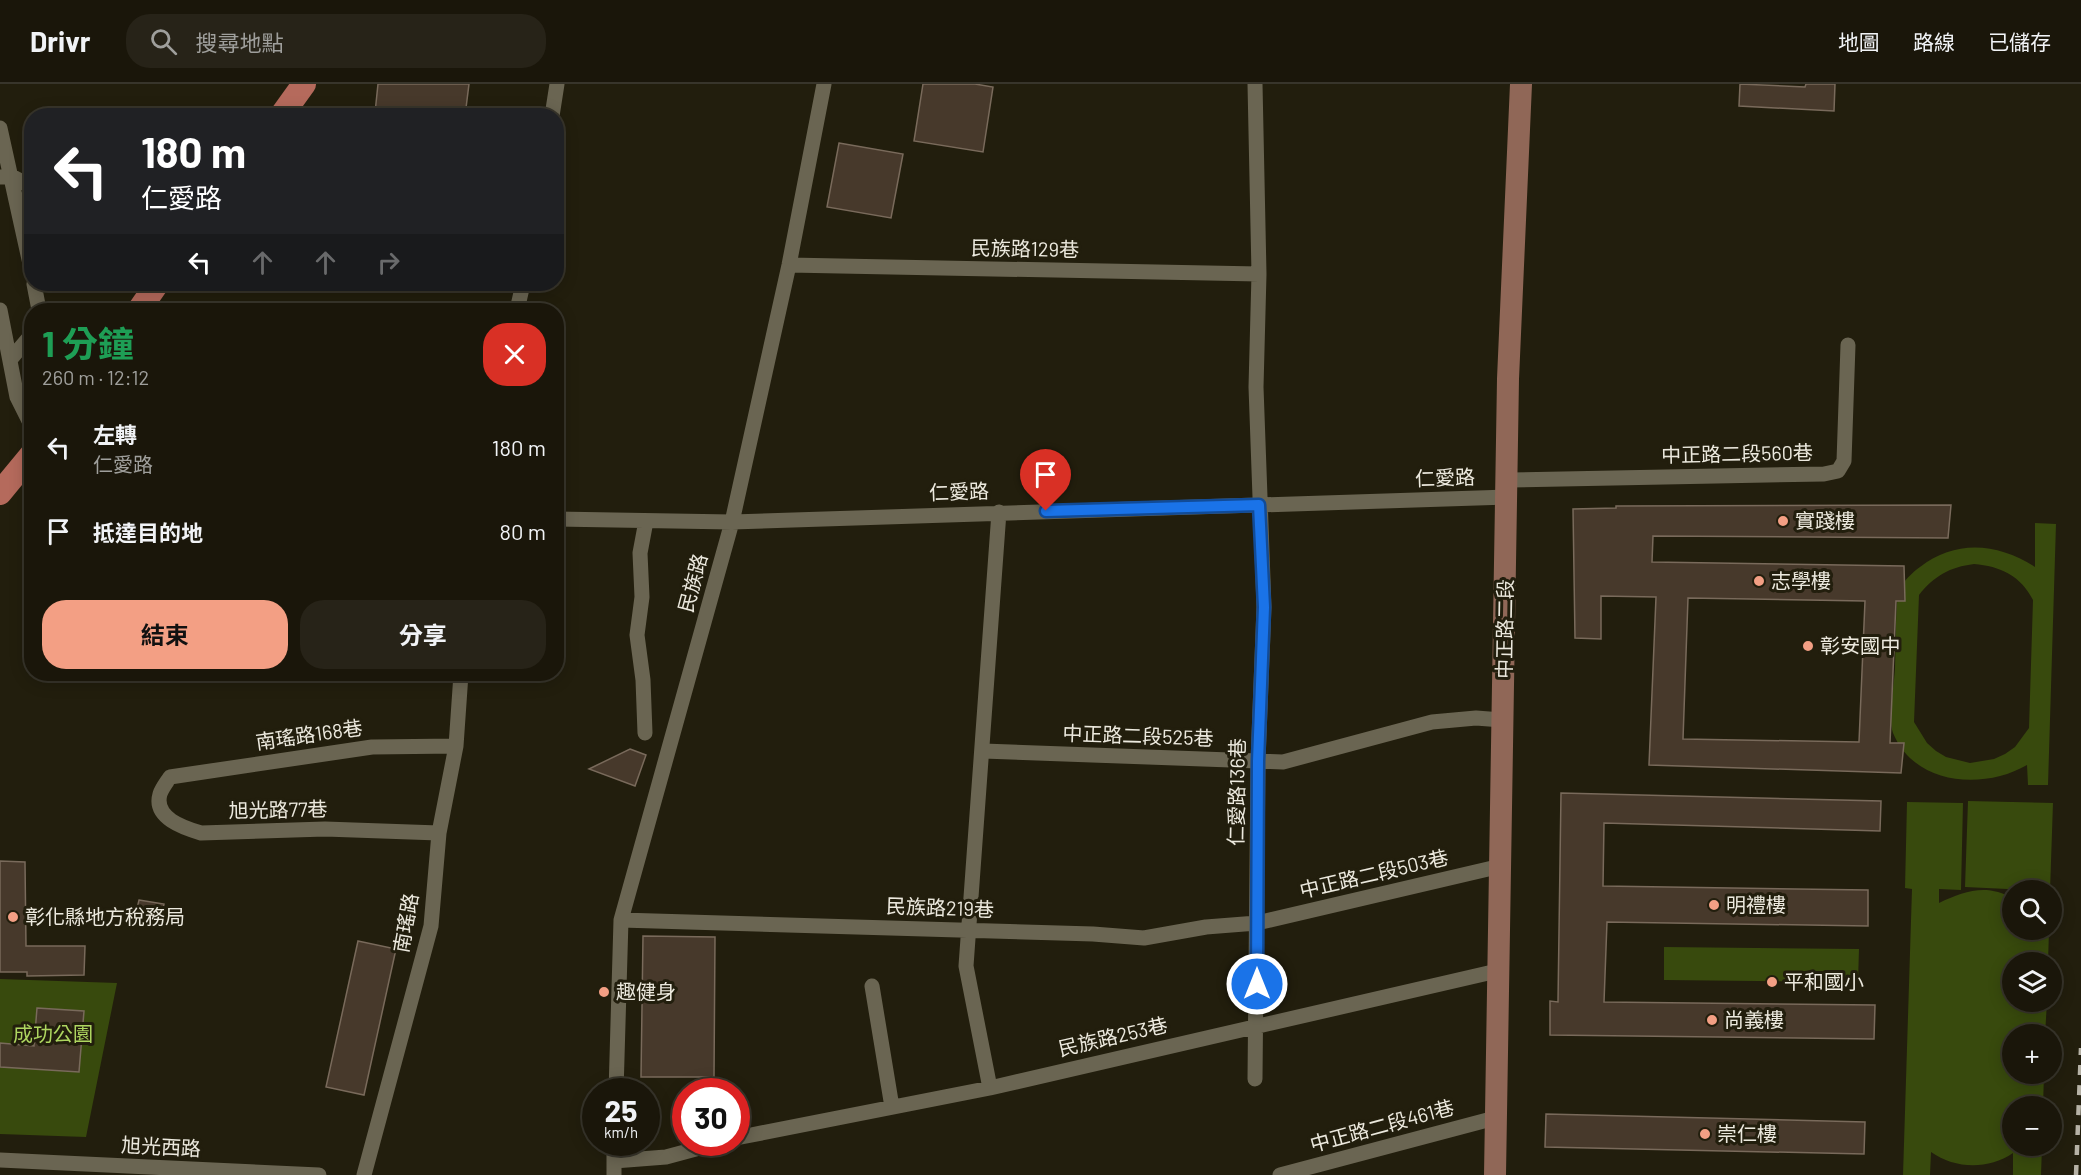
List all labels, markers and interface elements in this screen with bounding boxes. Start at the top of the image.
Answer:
search box [126,14,546,68]
text: Drivr [30,24,90,58]
icon: search [147,25,180,58]
text: 搜尋地點 [195,29,283,55]
text: 地圖 [1838,29,1880,54]
text: 路線 [1913,29,1955,54]
text: 已儲存 [1988,29,2051,54]
text: 180 m [141,126,246,176]
icon: left [42,132,120,210]
text: 仁愛路 [141,181,222,213]
street label: 民族路129巷 [971,235,1079,261]
icon: left [183,246,216,279]
icon: ahead [246,246,279,279]
icon: ahead [309,246,342,279]
icon: right [372,246,405,279]
text: 1 分鐘 [42,321,134,364]
button: close [483,323,546,386]
text: 260 m · 12:12 [42,365,149,389]
text: 左轉 [93,421,137,447]
icon: left [42,431,75,464]
text: 180 m [492,434,546,460]
street label: 中正路二段560巷 [1661,440,1813,466]
pin [1020,449,1071,511]
text: 仁愛路 [93,452,153,476]
icon: arrive [1029,458,1062,491]
street label: 仁愛路 [1415,464,1475,490]
street label: 仁愛路 [929,478,989,504]
place label: 實踐樓 [1795,508,1855,532]
marker: 實踐樓 [1776,514,1790,528]
icon: arrive [42,515,75,548]
text: 80 m [500,518,546,544]
text: 抵達目的地 [93,519,203,545]
street label: 民族路 [673,551,711,615]
place label: 志學樓 [1771,568,1831,592]
marker: 志學樓 [1752,574,1766,588]
street label: 中正路二段 [1491,579,1517,679]
button: 結束 [42,600,288,669]
button: 分享 [300,600,546,669]
place label: 彰安國中 [1820,633,1900,657]
marker: 彰安國中 [1801,639,1815,653]
street label: 南瑤路168巷 [254,715,364,753]
street label: 中正路二段525巷 [1062,720,1214,750]
street label: 仁愛路136巷 [1223,738,1249,846]
street label: 旭光路77巷 [228,796,328,822]
street label: 中正路二段503巷 [1297,844,1450,902]
map controls [2002,880,2062,1156]
button: search [2002,880,2062,940]
street label: 南瑤路 [388,891,422,954]
place label: 明禮樓 [1726,892,1786,916]
street label: 民族路219巷 [886,893,994,921]
marker: 明禮樓 [1707,898,1721,912]
place label: 彰化縣地方稅務局 [25,904,185,928]
marker: 彰化縣地方稅務局 [6,910,20,924]
position arrow [1225,952,1289,1016]
button: layers [2002,952,2062,1012]
place label: 平和國小 [1784,969,1864,993]
marker: 平和國小 [1765,975,1779,989]
place label: 趣健身 [616,979,676,1003]
marker: 趣健身 [597,985,611,999]
place label: 尚義樓 [1724,1007,1784,1031]
street label: 民族路253巷 [1056,1012,1170,1060]
marker: 尚義樓 [1705,1013,1719,1027]
park label: 成功公園 [13,1021,93,1045]
button: + [2002,1024,2062,1084]
speed limit sign: 30 [672,1078,750,1156]
text: 25 [605,1092,637,1128]
street label: 中正路二段461巷 [1307,1094,1456,1156]
button: − [2002,1096,2062,1156]
place label: 崇仁樓 [1717,1121,1777,1145]
text: km/h [604,1123,638,1141]
marker: 崇仁樓 [1698,1127,1712,1141]
street label: 旭光西路 [120,1132,202,1160]

